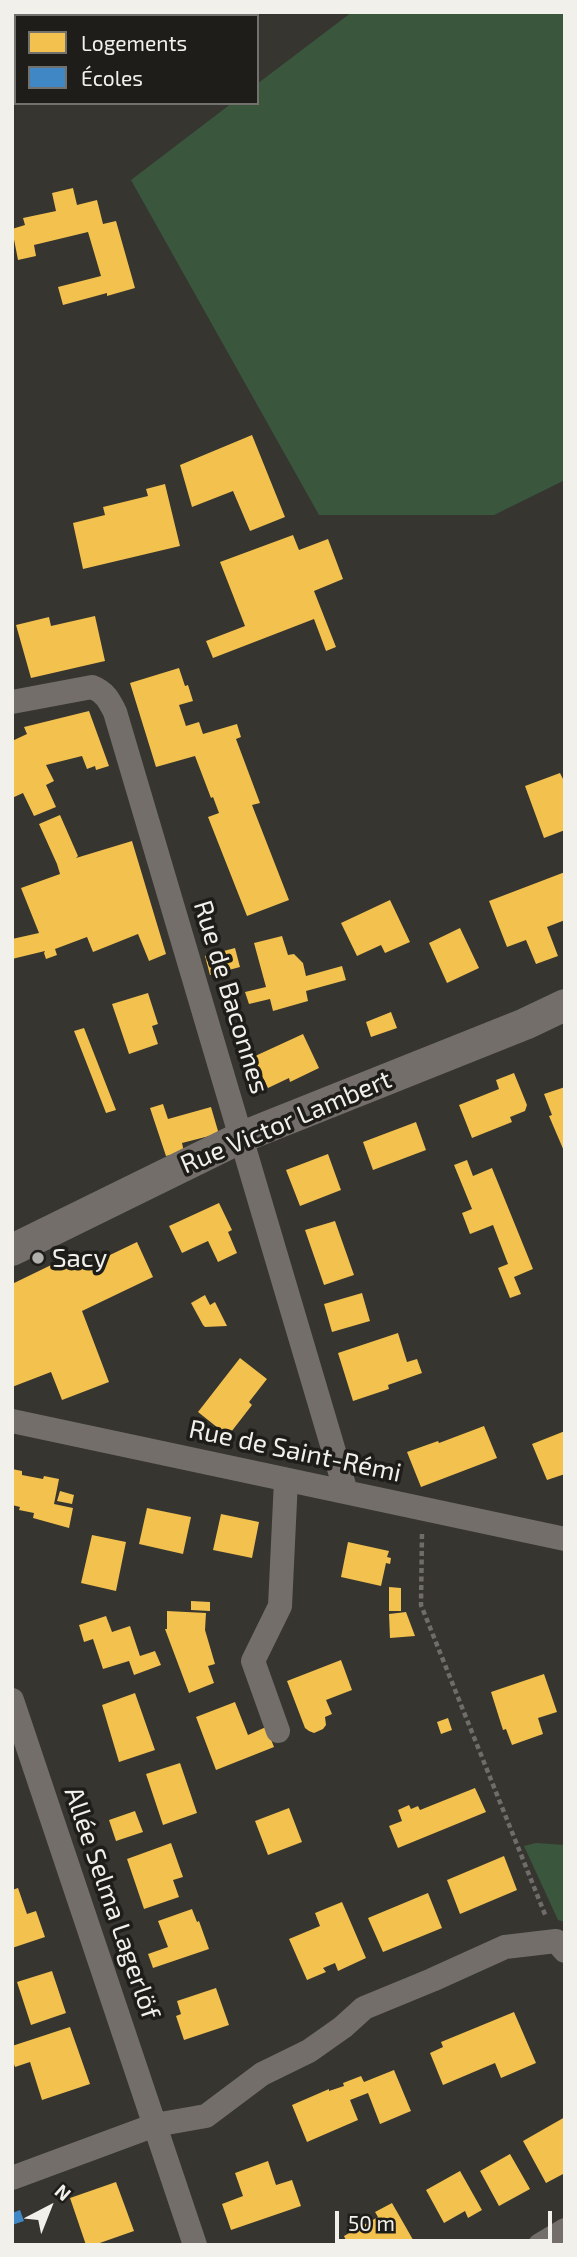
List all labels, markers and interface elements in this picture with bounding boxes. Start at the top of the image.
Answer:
legend [14,14,259,105]
text: Logements [81,30,187,55]
text: Écoles [81,65,143,90]
street label: Rue de Baconnes [187,897,275,1097]
street label: Rue Victor Lambert [176,1063,396,1181]
place label: Sacy [52,1242,107,1274]
marker: Sacy [30,1250,46,1266]
street label: Rue de Saint-Rémi [186,1413,404,1489]
street label: Allée Selma Lagerlöf [58,1783,166,2023]
north arrow [14,2173,84,2243]
text: N [51,2179,76,2205]
scale bar [339,2198,556,2242]
text: 50 m [348,2210,395,2235]

